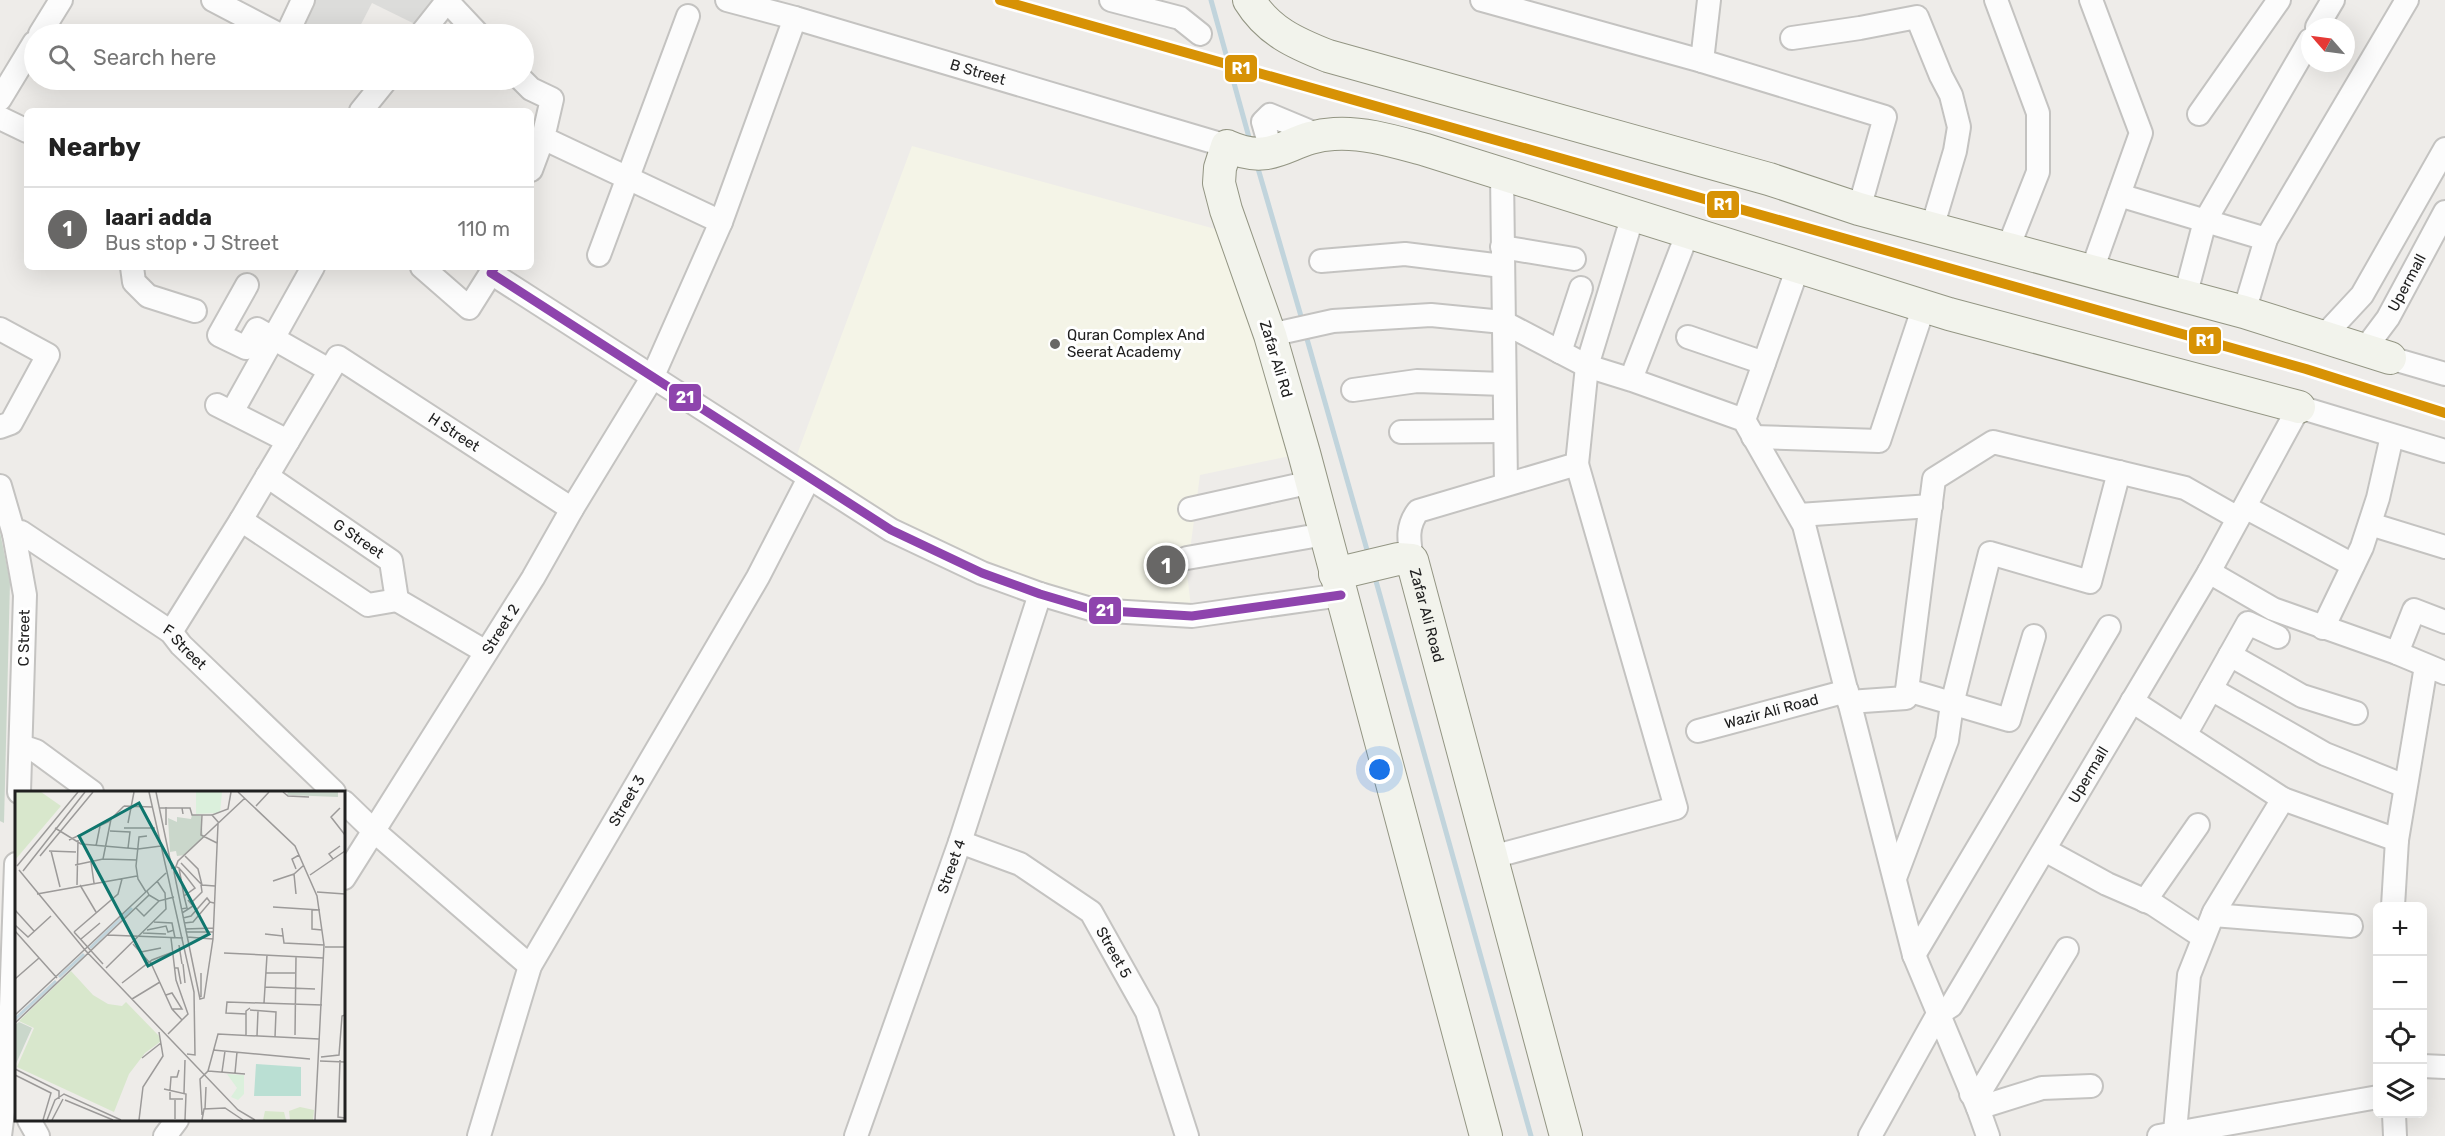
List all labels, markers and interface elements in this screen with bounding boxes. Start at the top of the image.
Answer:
north arrow [2301,18,2355,72]
search box [24,24,534,90]
icon: search [45,41,78,74]
text: Search here [93,44,216,71]
line badge: R1 [1224,54,1258,83]
street label: B Street [948,55,1008,89]
text: R1 [1231,59,1251,78]
text: Nearby [48,132,141,163]
line badge: R1 [1706,190,1740,219]
text: R1 [1713,195,1733,214]
text: laari adda [105,204,212,231]
text: 1 [63,217,72,241]
text: 110 m [458,217,510,241]
text: Bus stop · J Street [105,231,279,255]
street label: Upermall [2384,251,2430,315]
street label: Zafar Ali Rd [1256,318,1296,400]
place label: Quran Complex And Seerat Academy [1067,326,1205,361]
line badge: R1 [2188,326,2222,355]
text: R1 [2195,331,2215,350]
marker: Quran Complex And Seerat Academy [1048,337,1062,351]
line badge: 21 [668,383,702,412]
text: 21 [676,388,694,407]
street label: H Street [425,409,483,456]
street label: G Street [330,515,387,562]
pin: 1 [1146,542,1186,588]
street label: Zafar Ali Road [1406,566,1448,664]
line badge: 21 [1088,596,1122,625]
street label: Street 2 [478,601,523,658]
text: 21 [1096,601,1114,620]
street label: C Street [15,609,33,667]
street label: F Street [160,620,210,674]
street label: Wazir Ali Road [1722,690,1820,733]
street label: Upermall [2065,743,2112,806]
your location [1365,755,1394,784]
street label: Street 3 [605,772,649,830]
inset map [15,791,345,1121]
street label: Street 4 [933,837,969,896]
map controls [2373,902,2427,1118]
button: + [2373,902,2427,956]
street label: Street 5 [1092,924,1135,981]
button: − [2373,956,2427,1010]
button: locate [2373,1010,2427,1064]
button: layers [2373,1064,2427,1118]

